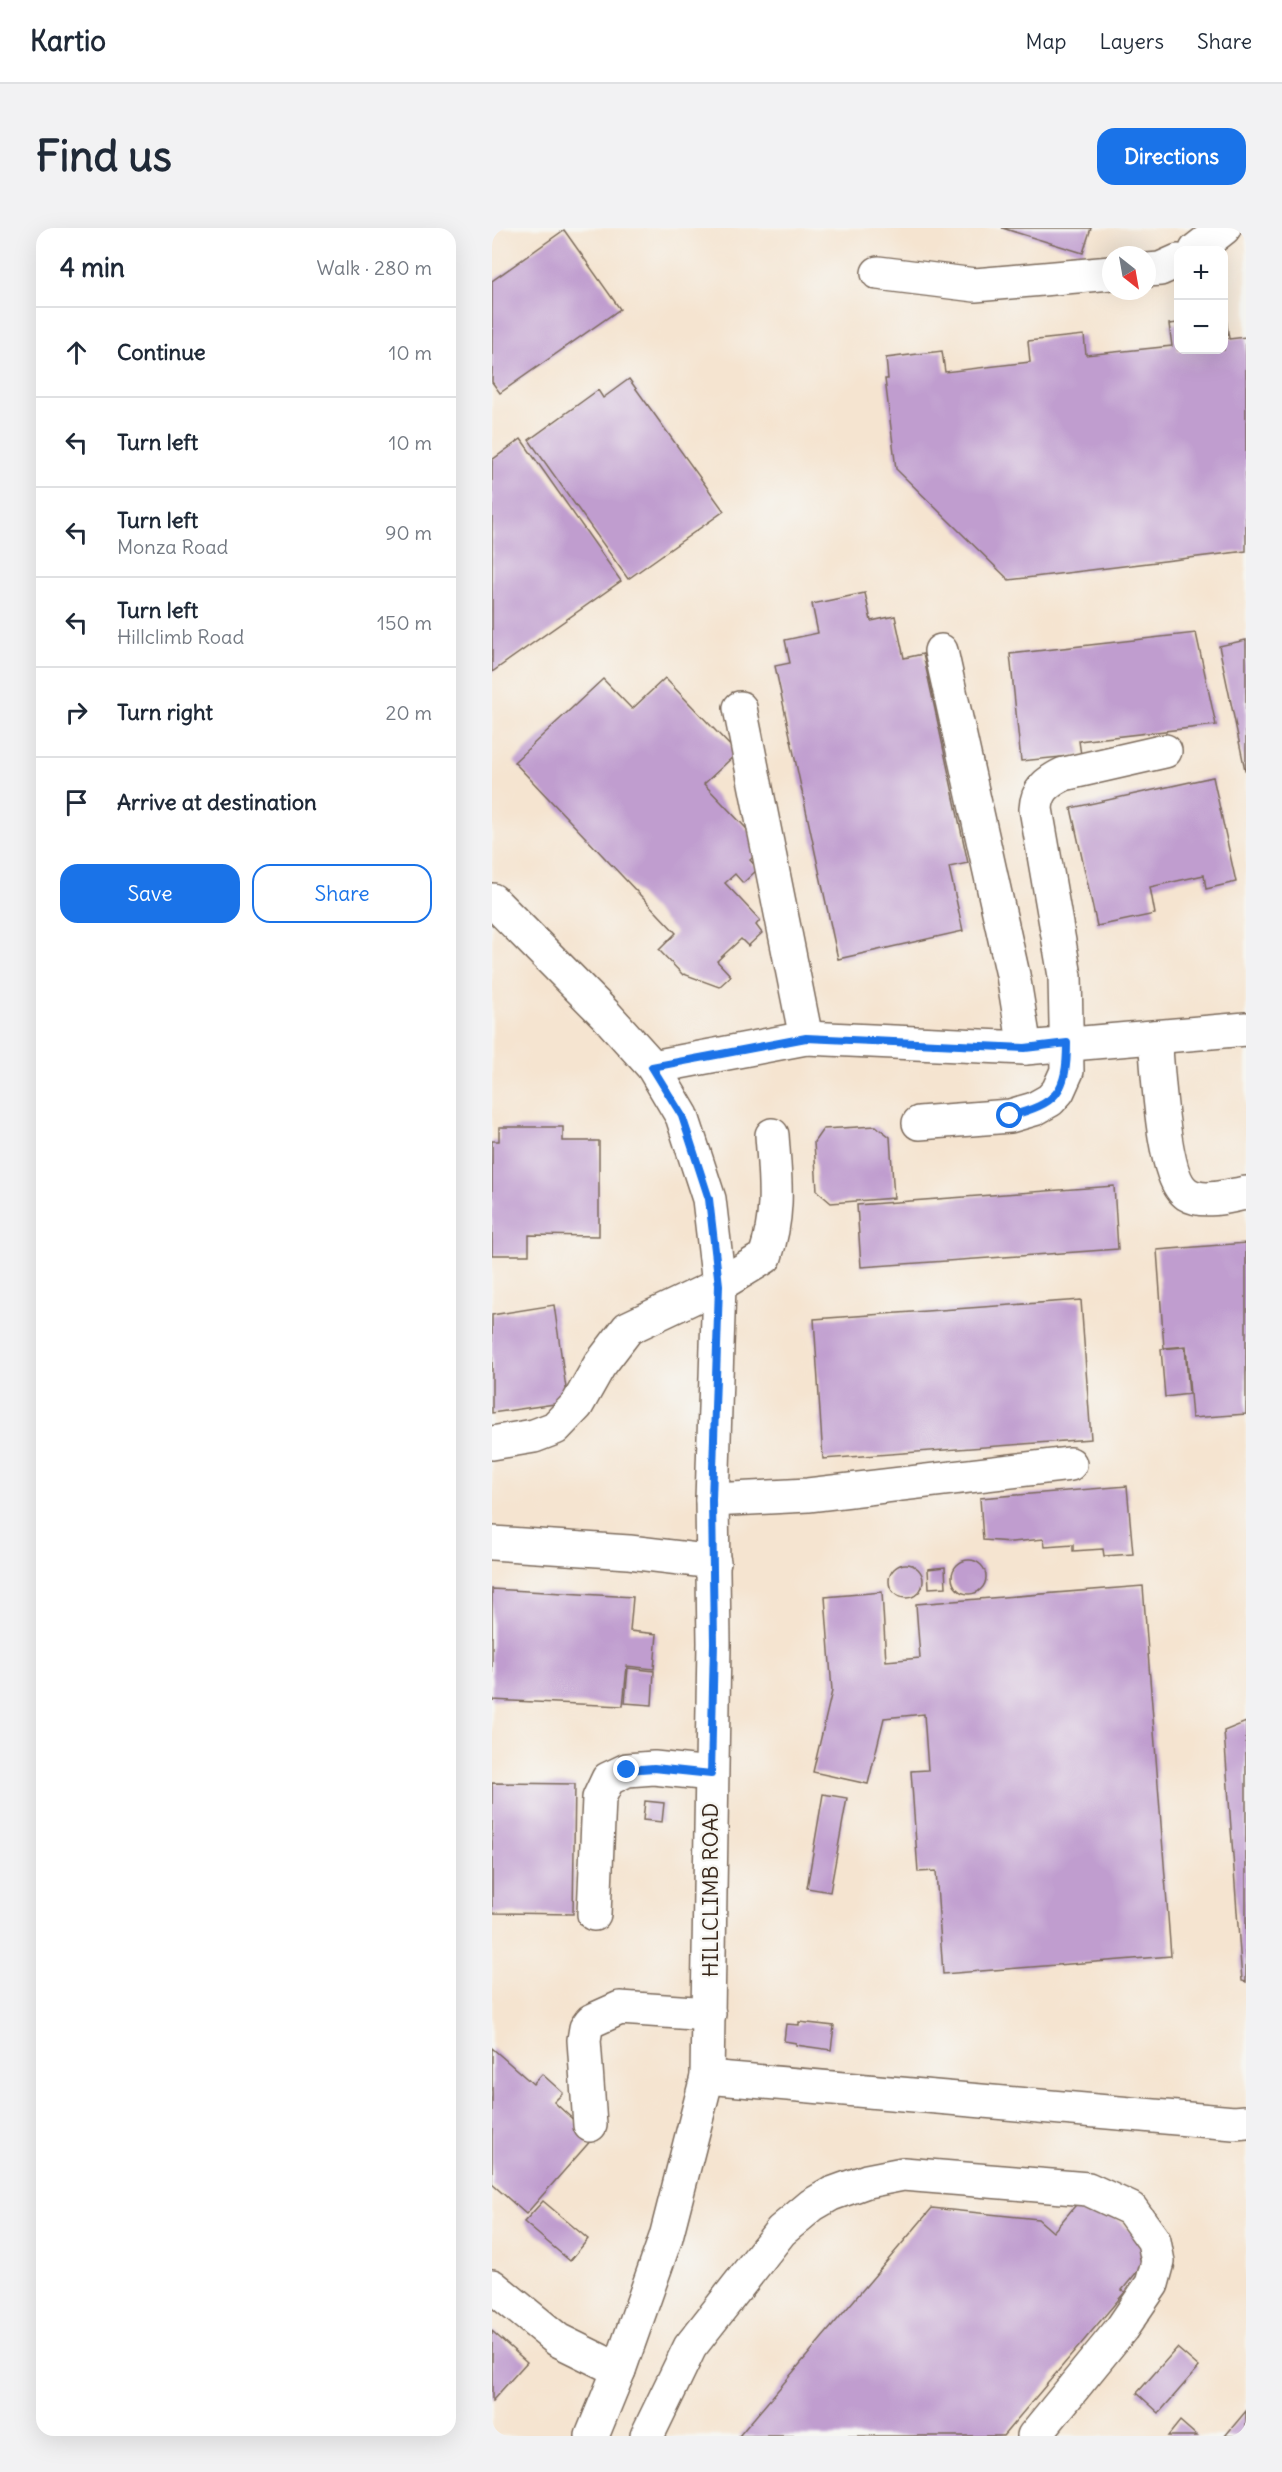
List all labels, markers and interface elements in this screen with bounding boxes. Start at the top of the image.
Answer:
text: Kartio [30,23,106,59]
text: Map [1026,28,1066,55]
text: Layers [1099,28,1164,55]
text: Share [1197,28,1252,55]
button: Directions [1097,128,1246,185]
text: Find us [36,130,172,182]
north arrow [1102,246,1156,300]
map controls [1174,246,1228,354]
button: + [1174,246,1228,300]
text: 4 min [60,251,125,284]
text: Walk · 280 m [316,255,432,280]
button: − [1174,300,1228,354]
icon: ahead [60,336,93,369]
text: Continue [117,338,206,366]
text: 10 m [389,340,432,365]
icon: left [60,426,93,459]
text: Turn left [117,428,198,456]
text: 10 m [389,430,432,455]
text: Turn left [117,506,198,534]
icon: left [60,516,93,549]
text: 90 m [385,520,432,545]
text: Monza Road [117,534,228,559]
text: Turn left [117,596,198,624]
icon: left [60,606,93,639]
text: 150 m [377,610,432,635]
text: Hillclimb Road [117,624,244,649]
icon: right [60,696,93,729]
text: Turn right [117,698,213,726]
text: 20 m [386,700,432,725]
icon: arrive [60,786,93,819]
text: Arrive at destination [117,788,317,816]
button: Save [60,864,240,923]
button: Share [252,864,432,923]
route start [996,1102,1022,1128]
route end [613,1756,639,1782]
street label: HILLCLIMB ROAD [697,1803,724,1977]

